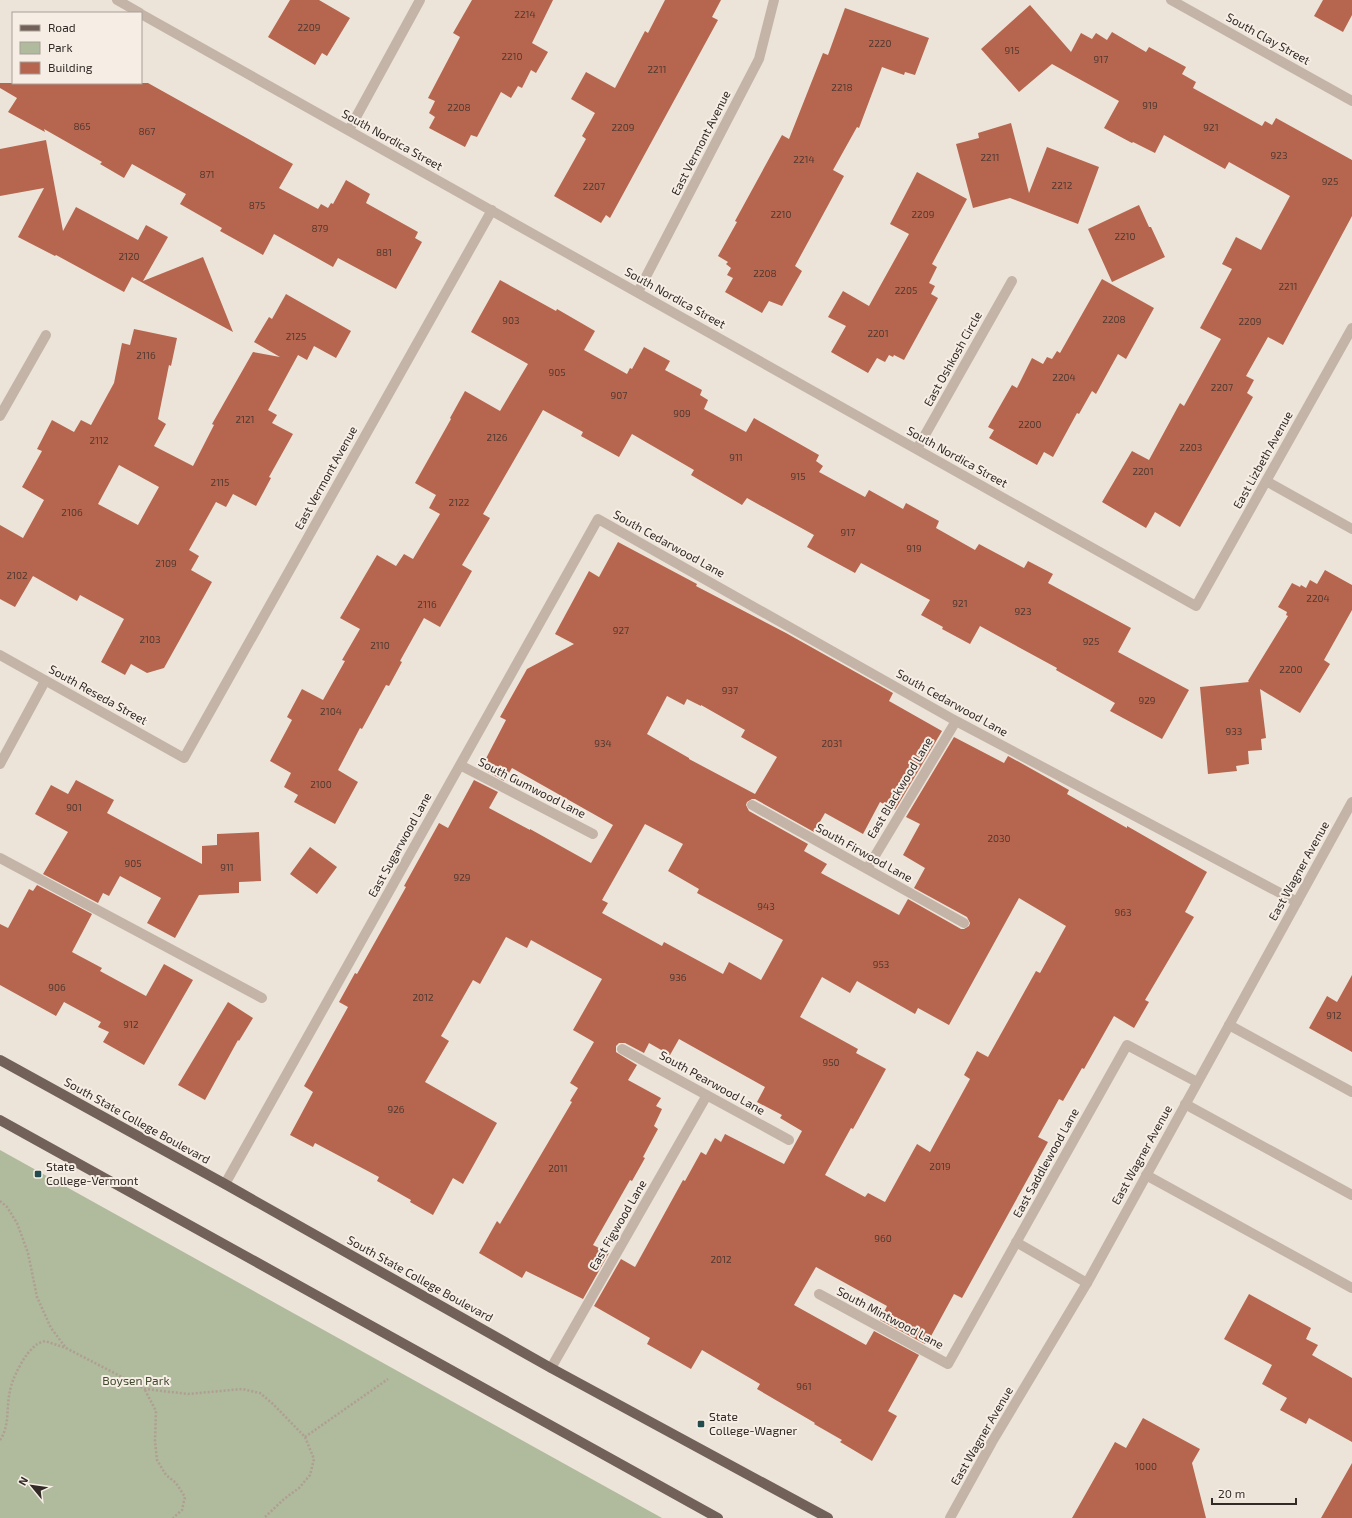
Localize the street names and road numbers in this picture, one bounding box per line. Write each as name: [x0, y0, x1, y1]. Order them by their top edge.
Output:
street label: South Clay Street: [1224, 9, 1313, 67]
street label: East Vermont Avenue: [668, 88, 733, 197]
street label: South Nordica Street: [340, 106, 446, 173]
street label: South Nordica Street: [623, 264, 729, 331]
street label: East Oshkosh Circle: [920, 309, 984, 409]
street label: East Lizbeth Avenue: [1229, 408, 1295, 511]
street label: East Vermont Avenue: [291, 423, 359, 532]
street label: South Nordica Street: [905, 423, 1011, 490]
street label: South Cedarwood Lane: [611, 507, 728, 580]
street label: South Reseda Street: [47, 661, 151, 727]
street label: South Cedarwood Lane: [894, 666, 1011, 739]
street label: East Blackwood Lane: [863, 734, 935, 841]
street label: South Gumwood Lane: [476, 754, 589, 820]
street label: East Sugarwood Lane: [365, 790, 434, 899]
street label: East Wagner Avenue: [1265, 818, 1331, 923]
street label: South Firwood Lane: [814, 820, 915, 884]
street label: South Pearwood Lane: [657, 1047, 768, 1117]
street label: South State College Boulevard: [62, 1074, 213, 1166]
street label: East Wagner Avenue: [1108, 1102, 1174, 1207]
street label: East Saddlewood Lane: [1009, 1105, 1081, 1220]
street label: East Figwood Lane: [586, 1177, 649, 1272]
street label: South State College Boulevard: [345, 1232, 496, 1324]
street label: South Mintwood Lane: [835, 1283, 946, 1351]
street label: East Wagner Avenue: [947, 1384, 1015, 1487]

